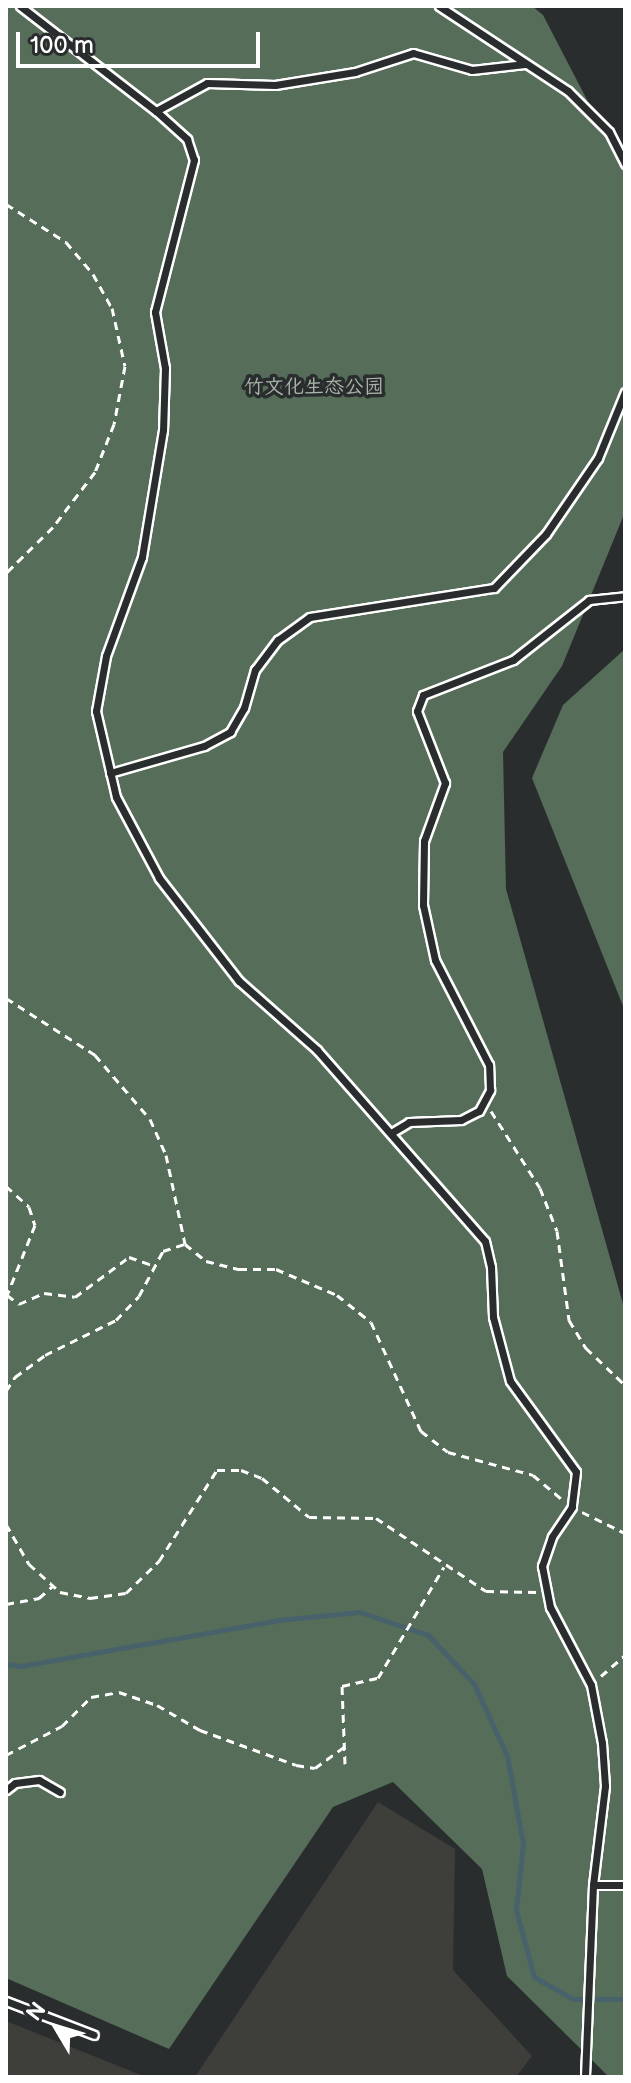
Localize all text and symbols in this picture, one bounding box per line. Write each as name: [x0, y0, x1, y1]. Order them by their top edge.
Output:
scale bar: [20, 16, 264, 66]
text: 100 m: [30, 31, 94, 60]
park label: 竹文化生态公园: [244, 375, 384, 399]
north arrow: [16, 1987, 96, 2067]
text: N: [21, 1997, 52, 2027]

